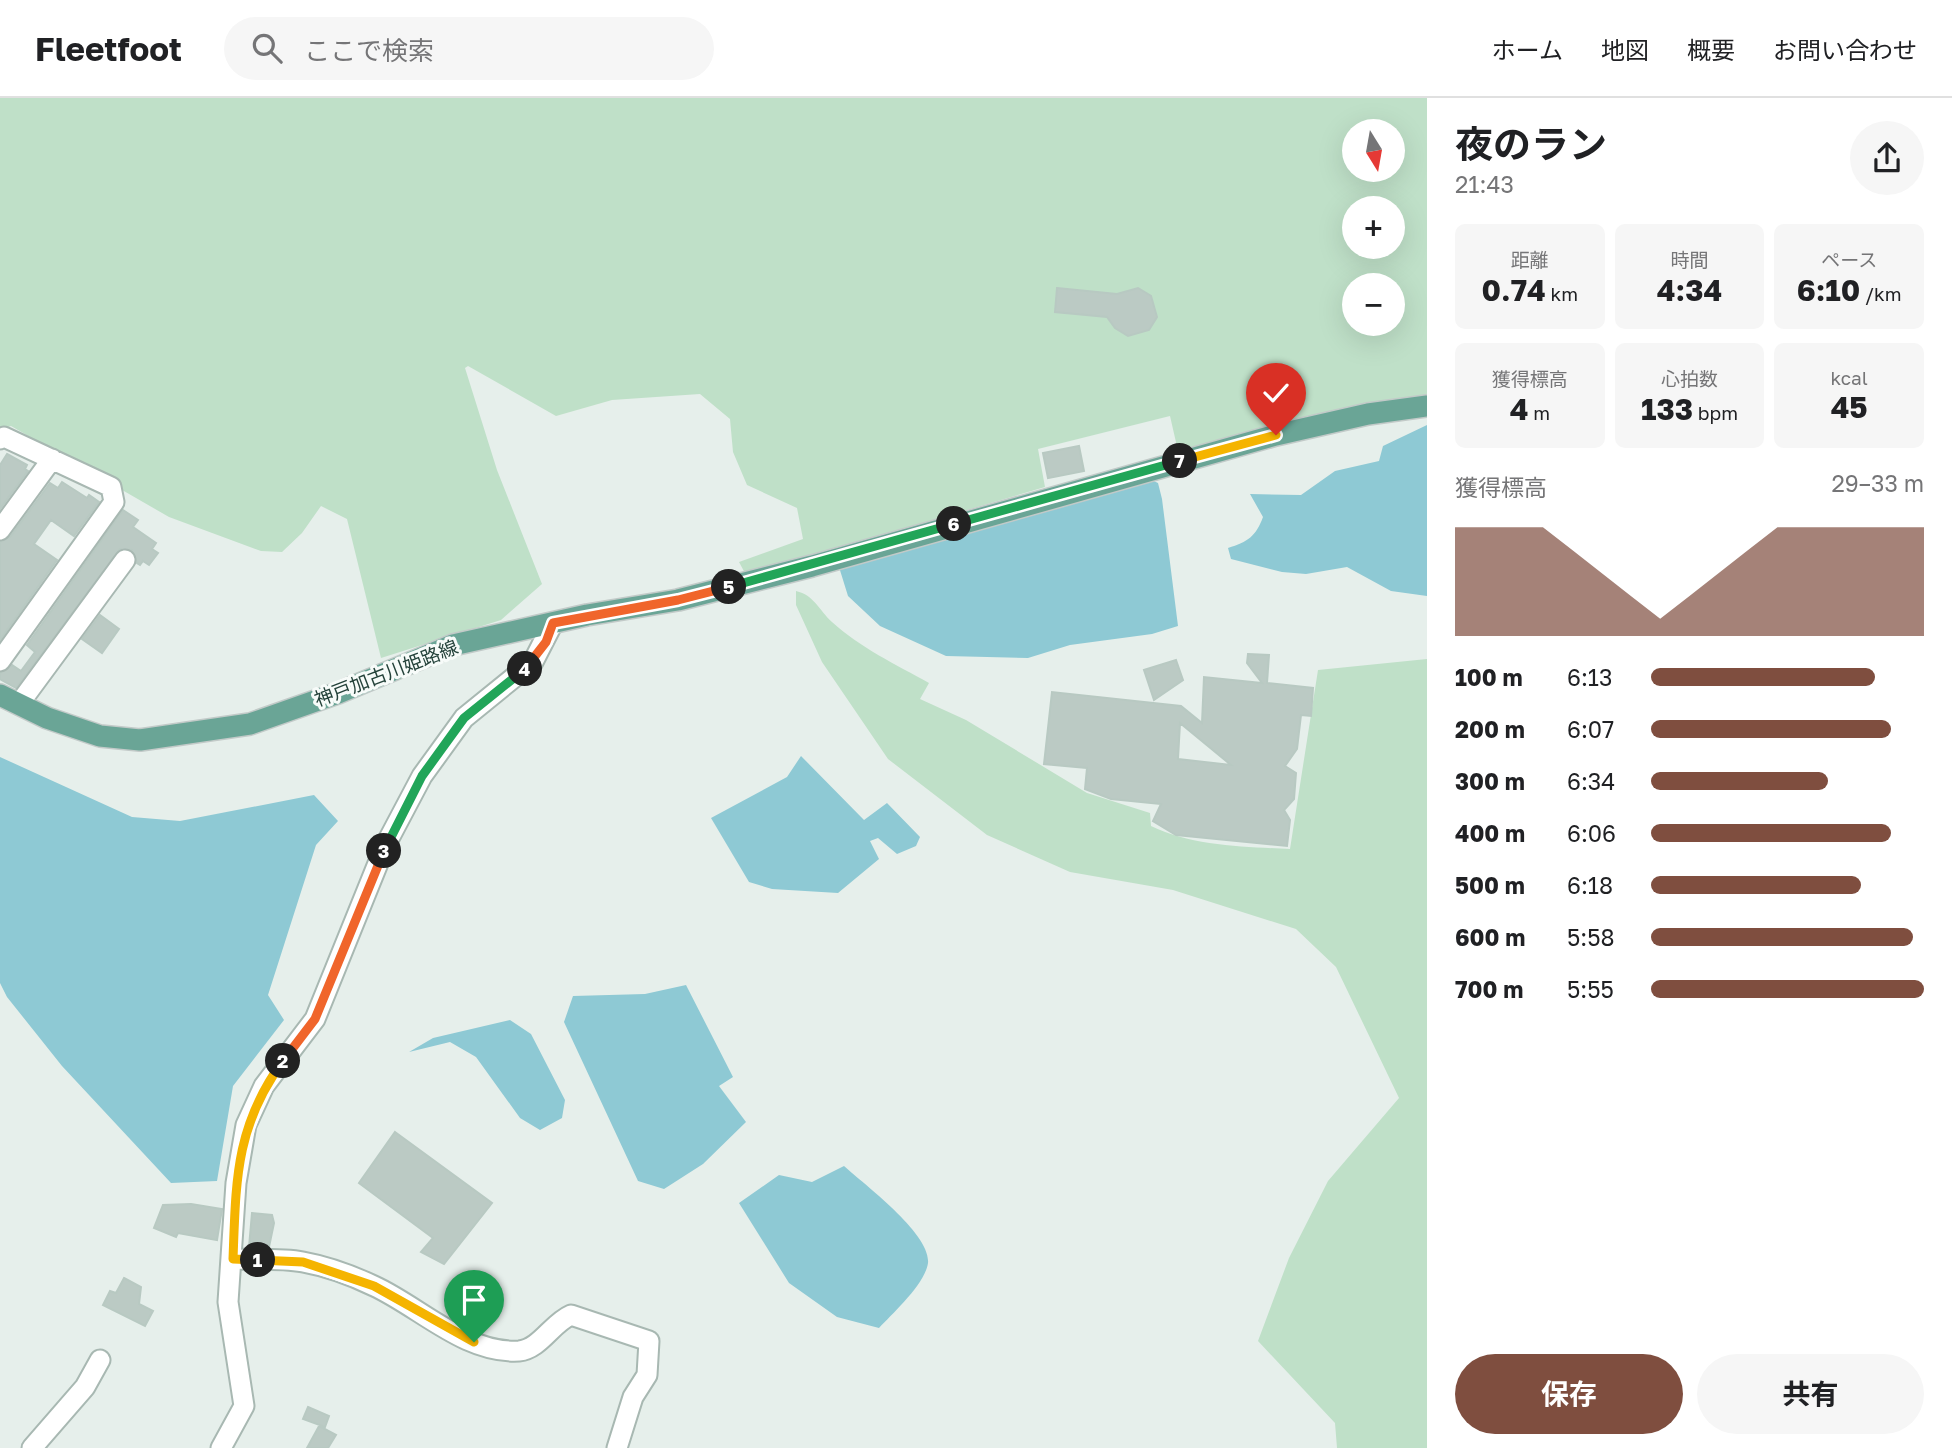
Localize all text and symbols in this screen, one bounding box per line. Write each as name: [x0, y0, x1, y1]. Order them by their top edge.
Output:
search box: [224, 17, 714, 80]
text: Fleetfoot: [35, 29, 182, 68]
icon: search: [248, 29, 286, 67]
text: ここで検索: [304, 35, 434, 66]
text: ホーム: [1492, 35, 1563, 64]
text: 地図: [1601, 35, 1649, 64]
text: 概要: [1687, 35, 1735, 64]
text: お問い合わせ: [1773, 35, 1917, 64]
north arrow: [1342, 119, 1405, 182]
map controls: [1342, 119, 1405, 336]
text: 夜のラン: [1455, 121, 1607, 166]
button: share: [1850, 121, 1924, 195]
text: 21:43: [1455, 170, 1514, 198]
button: +: [1342, 196, 1405, 259]
text: 距離: [1511, 248, 1549, 271]
text: 時間: [1670, 248, 1709, 271]
text: ペース: [1821, 248, 1877, 271]
text: 0.74: [1482, 272, 1546, 308]
text: 4:34: [1657, 272, 1722, 308]
text: 6:10: [1797, 272, 1860, 308]
button: −: [1342, 273, 1405, 336]
text: km: [1546, 282, 1578, 305]
text: /km: [1860, 282, 1902, 305]
pin: [1246, 363, 1306, 435]
text: kcal: [1830, 366, 1868, 389]
text: 獲得標高: [1492, 367, 1568, 390]
text: 心拍数: [1661, 367, 1718, 390]
icon: check: [1257, 374, 1295, 412]
text: 45: [1831, 389, 1868, 425]
text: 4: [1510, 391, 1528, 427]
text: 133: [1641, 391, 1693, 427]
text: m: [1528, 401, 1550, 424]
text: bpm: [1693, 401, 1738, 424]
pin: 7: [1162, 444, 1198, 478]
text: 7: [1174, 449, 1185, 472]
text: 29–33 m: [1832, 469, 1924, 497]
text: 獲得標高: [1455, 473, 1547, 501]
pin: 6: [936, 506, 972, 542]
text: 6: [947, 512, 960, 535]
pin: 5: [712, 570, 746, 604]
text: 5: [723, 575, 734, 598]
street label: 神戸加古川姫路線: [311, 635, 461, 711]
pin: 4: [508, 652, 542, 686]
text: 4: [519, 657, 530, 680]
text: 100 m: [1455, 663, 1523, 691]
text: 6:13: [1567, 663, 1612, 691]
text: 200 m: [1455, 715, 1525, 743]
text: 6:07: [1567, 715, 1614, 743]
text: 300 m: [1455, 767, 1525, 795]
text: 6:34: [1567, 767, 1615, 795]
text: 400 m: [1455, 819, 1525, 847]
text: 6:06: [1567, 819, 1616, 847]
pin: 3: [366, 834, 402, 868]
text: 3: [378, 839, 389, 862]
text: 500 m: [1455, 871, 1525, 899]
text: 6:18: [1567, 871, 1613, 899]
text: 600 m: [1455, 923, 1525, 951]
text: 5:58: [1567, 923, 1615, 951]
text: 700 m: [1455, 975, 1523, 1003]
text: 5:55: [1567, 975, 1614, 1003]
pin: 2: [266, 1044, 300, 1079]
text: 2: [277, 1049, 288, 1072]
pin: 1: [240, 1242, 276, 1278]
text: 1: [253, 1248, 262, 1271]
pin: [444, 1270, 504, 1342]
icon: arrive: [455, 1281, 493, 1319]
button: 保存: [1455, 1354, 1683, 1434]
button: 共有: [1697, 1354, 1924, 1434]

